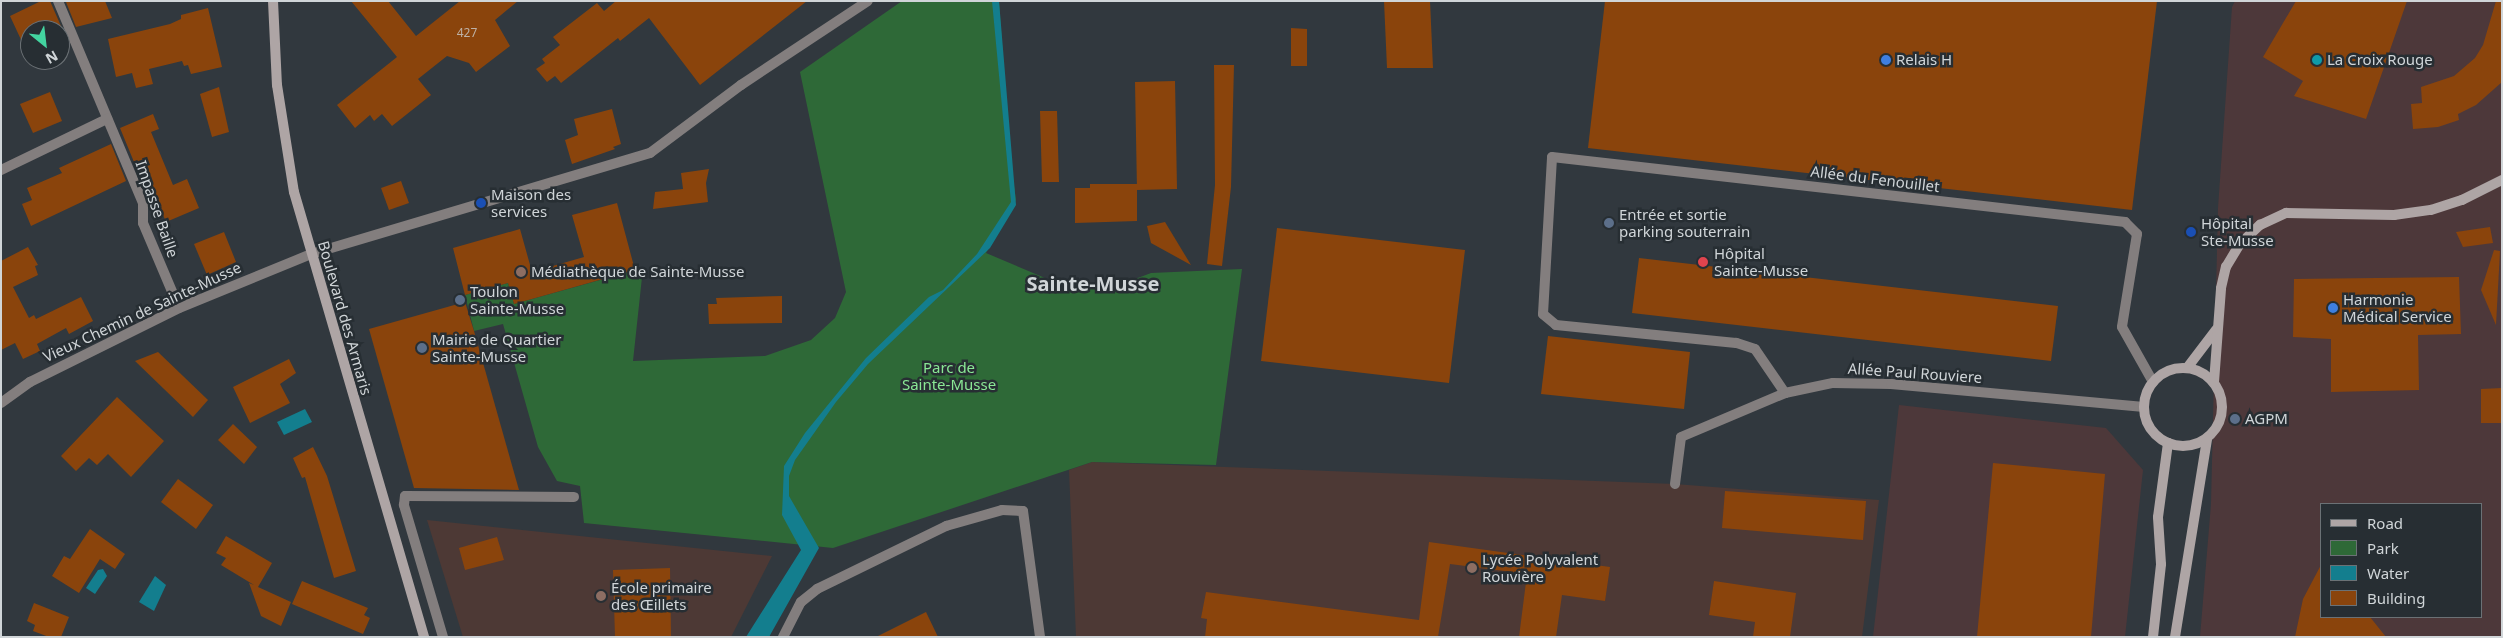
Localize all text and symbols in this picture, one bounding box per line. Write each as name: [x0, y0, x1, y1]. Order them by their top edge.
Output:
north arrow: [20, 20, 70, 70]
house number: 427: [457, 26, 477, 40]
text: N: [42, 47, 62, 69]
place label: Relais H: [1896, 51, 1952, 69]
place label: La Croix Rouge: [2327, 51, 2433, 69]
marker: Relais H: [1880, 54, 1892, 66]
marker: La Croix Rouge: [2311, 54, 2323, 66]
street label: Impasse Baille: [132, 158, 182, 260]
street label: Allée du Fenouillet: [1809, 162, 1941, 196]
place label: Maison des services: [491, 185, 571, 220]
marker: Maison des services: [475, 197, 487, 209]
place label: Entrée et sortie parking souterrain: [1619, 205, 1750, 240]
place label: Hôpital Ste-Musse: [2201, 214, 2274, 249]
marker: Entrée et sortie parking souterrain: [1603, 217, 1615, 229]
marker: Hôpital Ste-Musse: [2185, 226, 2197, 238]
street label: Boulevard des Armaris: [314, 239, 376, 397]
place label: Hôpital Sainte-Musse: [1714, 244, 1808, 279]
marker: Hôpital Sainte-Musse: [1696, 255, 1710, 269]
street label: Vieux Chemin de Sainte-Musse: [40, 258, 244, 366]
place label: Médiathèque de Sainte-Musse: [531, 263, 744, 281]
marker: Médiathèque de Sainte-Musse: [515, 266, 527, 278]
district label: Sainte-Musse: [1027, 271, 1159, 295]
place label: Toulon Sainte-Musse: [470, 282, 564, 317]
place label: Harmonie Médical Service: [2343, 290, 2452, 325]
marker: Toulon Sainte-Musse: [454, 294, 466, 306]
marker: Harmonie Médical Service: [2327, 302, 2339, 314]
place label: Mairie de Quartier Sainte-Musse: [432, 330, 561, 365]
marker: Mairie de Quartier Sainte-Musse: [416, 342, 428, 354]
park label: Parc de Sainte-Musse: [902, 358, 996, 393]
street label: Allée Paul Rouviere: [1847, 359, 1983, 387]
place label: AGPM: [2245, 410, 2288, 428]
marker: AGPM: [2229, 413, 2241, 425]
legend: [2320, 503, 2483, 618]
text: Road: [2367, 513, 2403, 533]
text: Park: [2367, 538, 2399, 558]
place label: Lycée Polyvalent Rouvière: [1482, 550, 1598, 585]
marker: Lycée Polyvalent Rouvière: [1466, 562, 1478, 574]
text: Water: [2367, 563, 2409, 583]
place label: École primaire des Œillets: [611, 578, 712, 613]
text: Building: [2367, 588, 2425, 608]
marker: École primaire des Œillets: [595, 590, 607, 602]

